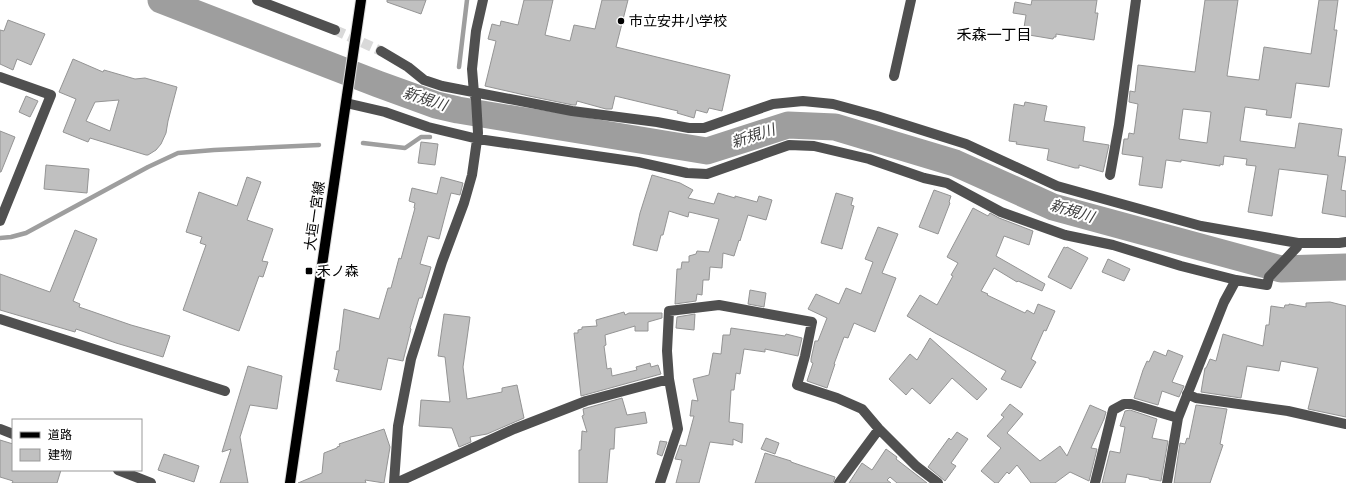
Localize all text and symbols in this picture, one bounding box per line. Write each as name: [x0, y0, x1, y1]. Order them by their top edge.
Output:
place label: 市立安井小学校: [629, 13, 727, 30]
marker: 市立安井小学校: [616, 16, 626, 26]
district label: 禾森一丁目: [956, 26, 1032, 44]
water label: 新規川: [401, 83, 451, 115]
water label: 新規川: [729, 120, 779, 152]
street label: 大垣一宮線: [302, 180, 328, 252]
water label: 新規川: [1048, 196, 1098, 227]
place label: 禾ノ森: [317, 263, 359, 280]
marker: 禾ノ森: [304, 266, 314, 276]
legend: [12, 419, 142, 471]
text: 道路: [48, 428, 72, 442]
text: 建物: [48, 448, 72, 462]

